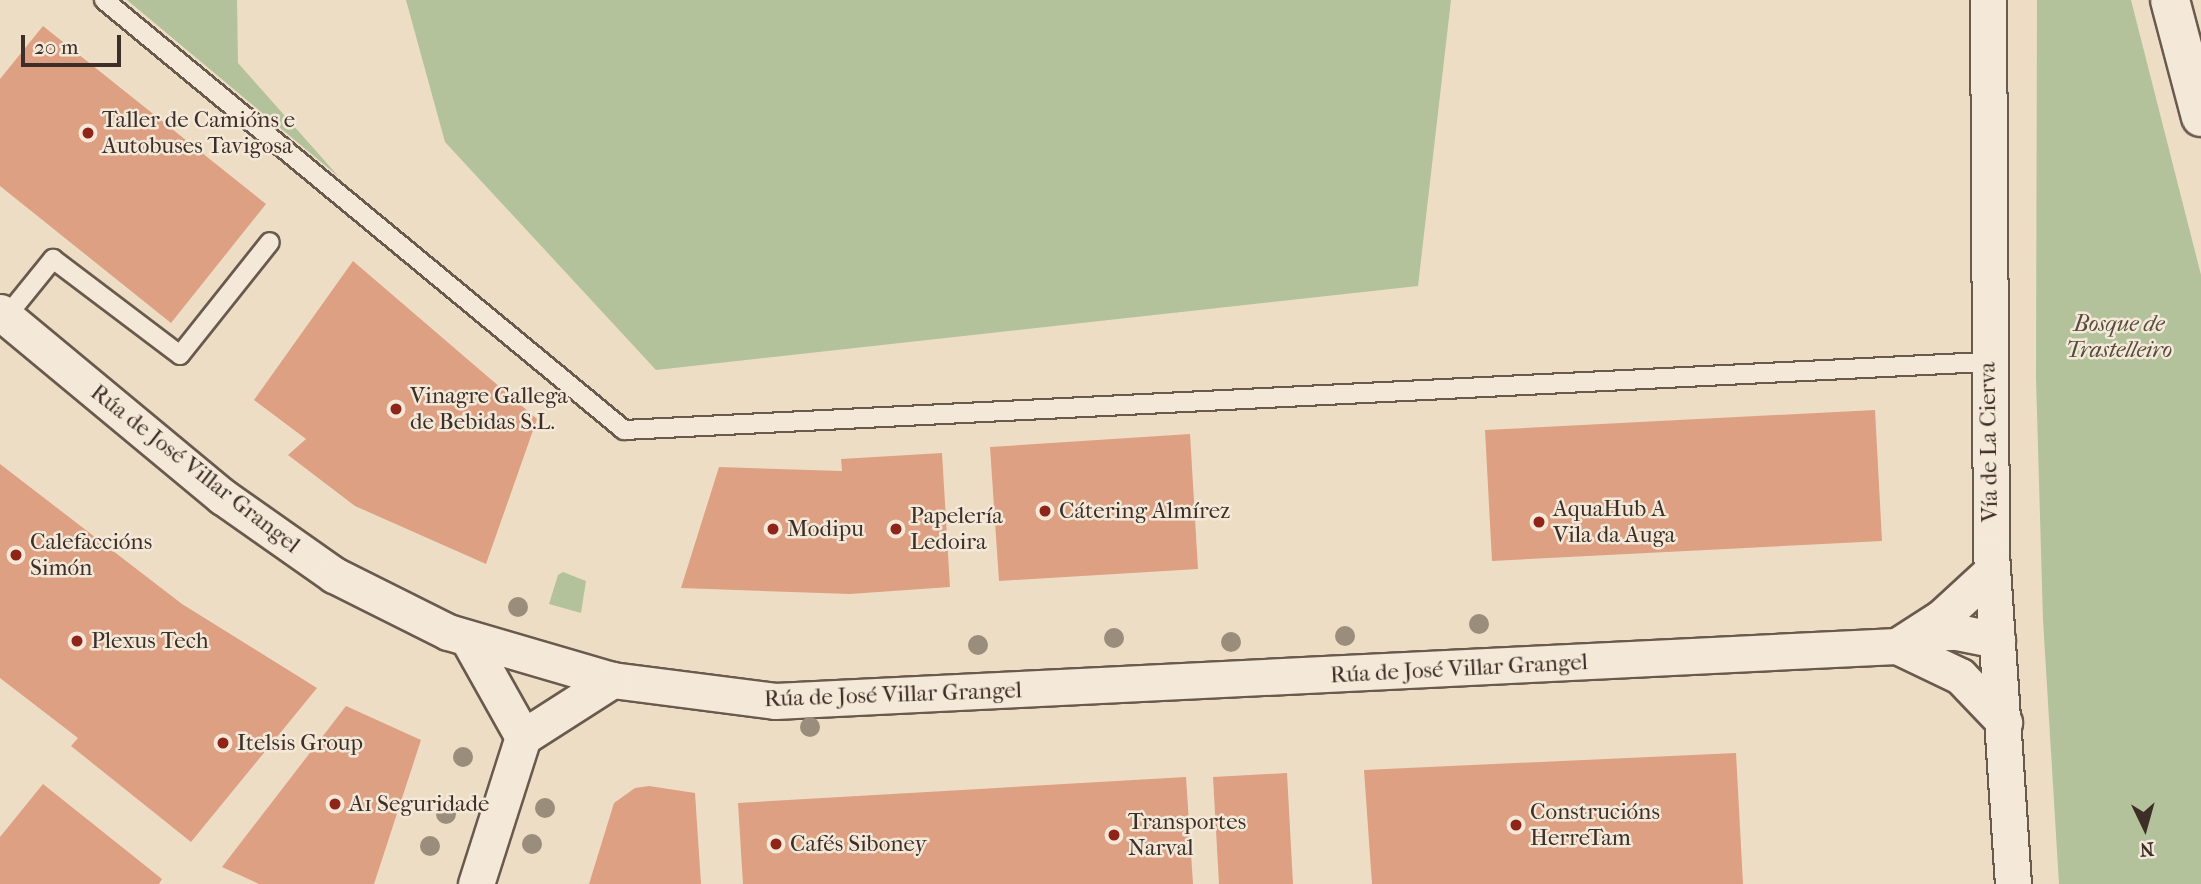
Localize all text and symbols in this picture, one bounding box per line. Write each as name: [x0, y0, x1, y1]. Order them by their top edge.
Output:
scale bar: [24, 21, 124, 65]
text: 20 m: [34, 35, 78, 59]
place label: Taller de Camións e Autobuses Tavigosa: [102, 106, 295, 160]
marker: Taller de Camións e Autobuses Tavigosa: [80, 125, 96, 141]
park label: Bosque de Trastelleiro: [2066, 310, 2172, 364]
street label: Vía de La Cierva: [1974, 362, 2004, 522]
street label: Rúa de José Villar Grangel: [85, 379, 305, 559]
place label: Vinagre Gallega de Bebidas S.L.: [410, 382, 568, 436]
marker: Vinagre Gallega de Bebidas S.L.: [388, 401, 404, 417]
place label: AquaHub A Vila da Auga: [1553, 495, 1675, 549]
place label: Cátering Almírez: [1059, 497, 1230, 525]
place label: Papelería Ledoira: [910, 502, 1003, 556]
marker: Cátering Almírez: [1037, 503, 1053, 519]
marker: AquaHub A Vila da Auga: [1531, 514, 1547, 530]
place label: Modipu: [787, 515, 864, 543]
marker: Modipu: [765, 521, 781, 537]
marker: Papelería Ledoira: [888, 521, 904, 537]
place label: Calefaccións Simón: [30, 528, 152, 582]
marker: Calefaccións Simón: [8, 547, 24, 563]
place label: Plexus Tech: [91, 627, 209, 655]
marker: Plexus Tech: [69, 633, 85, 649]
street label: Rúa de José Villar Grangel: [1329, 648, 1589, 690]
street label: Rúa de José Villar Grangel: [764, 677, 1022, 713]
place label: Itelsis Group: [237, 729, 363, 757]
marker: Itelsis Group: [215, 735, 231, 751]
place label: A1 Seguridade: [349, 790, 489, 818]
north arrow: [2110, 793, 2180, 863]
marker: A1 Seguridade: [327, 796, 343, 812]
place label: Construcións HerreTam: [1530, 798, 1660, 852]
place label: Transportes Narval: [1128, 808, 1246, 862]
marker: Construcións HerreTam: [1508, 817, 1524, 833]
marker: Transportes Narval: [1106, 827, 1122, 843]
place label: Cafés Siboney: [790, 830, 927, 858]
marker: Cafés Siboney: [768, 836, 784, 852]
text: N: [2139, 837, 2155, 861]

